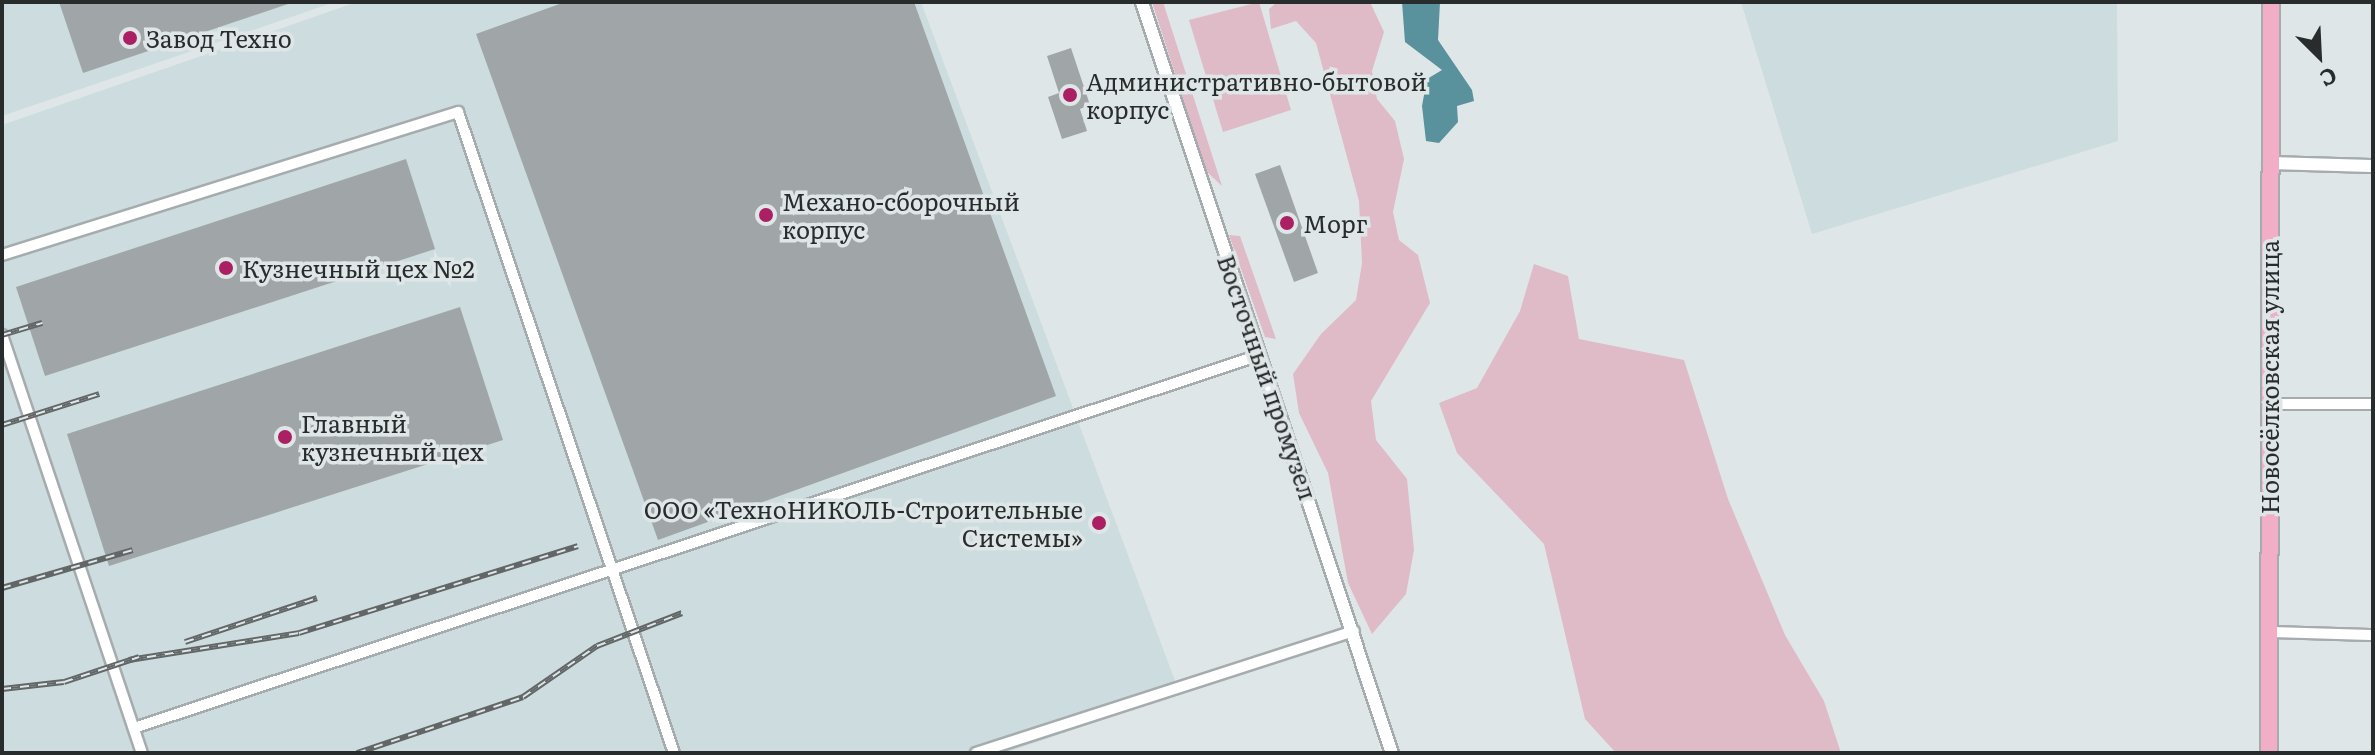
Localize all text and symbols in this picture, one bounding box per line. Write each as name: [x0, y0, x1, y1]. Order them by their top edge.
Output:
north arrow: [2279, 16, 2359, 96]
place label: Завод Техно: [146, 24, 292, 52]
marker: Завод Техно: [121, 29, 139, 47]
text: С: [2315, 60, 2343, 97]
place label: Административно-бытовой корпус: [1086, 67, 1427, 123]
marker: Административно-бытовой корпус: [1061, 86, 1079, 104]
place label: Механо-сборочный корпус: [782, 187, 1020, 243]
marker: Механо-сборочный корпус: [757, 206, 775, 224]
place label: Морг: [1303, 209, 1368, 237]
marker: Морг: [1278, 214, 1296, 232]
street label: Новосёлковская улица: [2255, 240, 2283, 514]
street label: Восточный промузел: [1213, 251, 1323, 503]
place label: Кузнечный цех №2: [242, 254, 475, 282]
marker: Кузнечный цех №2: [217, 259, 235, 277]
place label: Главный кузнечный цех: [301, 409, 484, 465]
marker: Главный кузнечный цех: [276, 428, 294, 446]
place label: ООО «ТехноНИКОЛЬ-Строительные Системы»: [644, 495, 1083, 551]
marker: ООО «ТехноНИКОЛЬ-Строительные Системы»: [1090, 514, 1108, 532]

